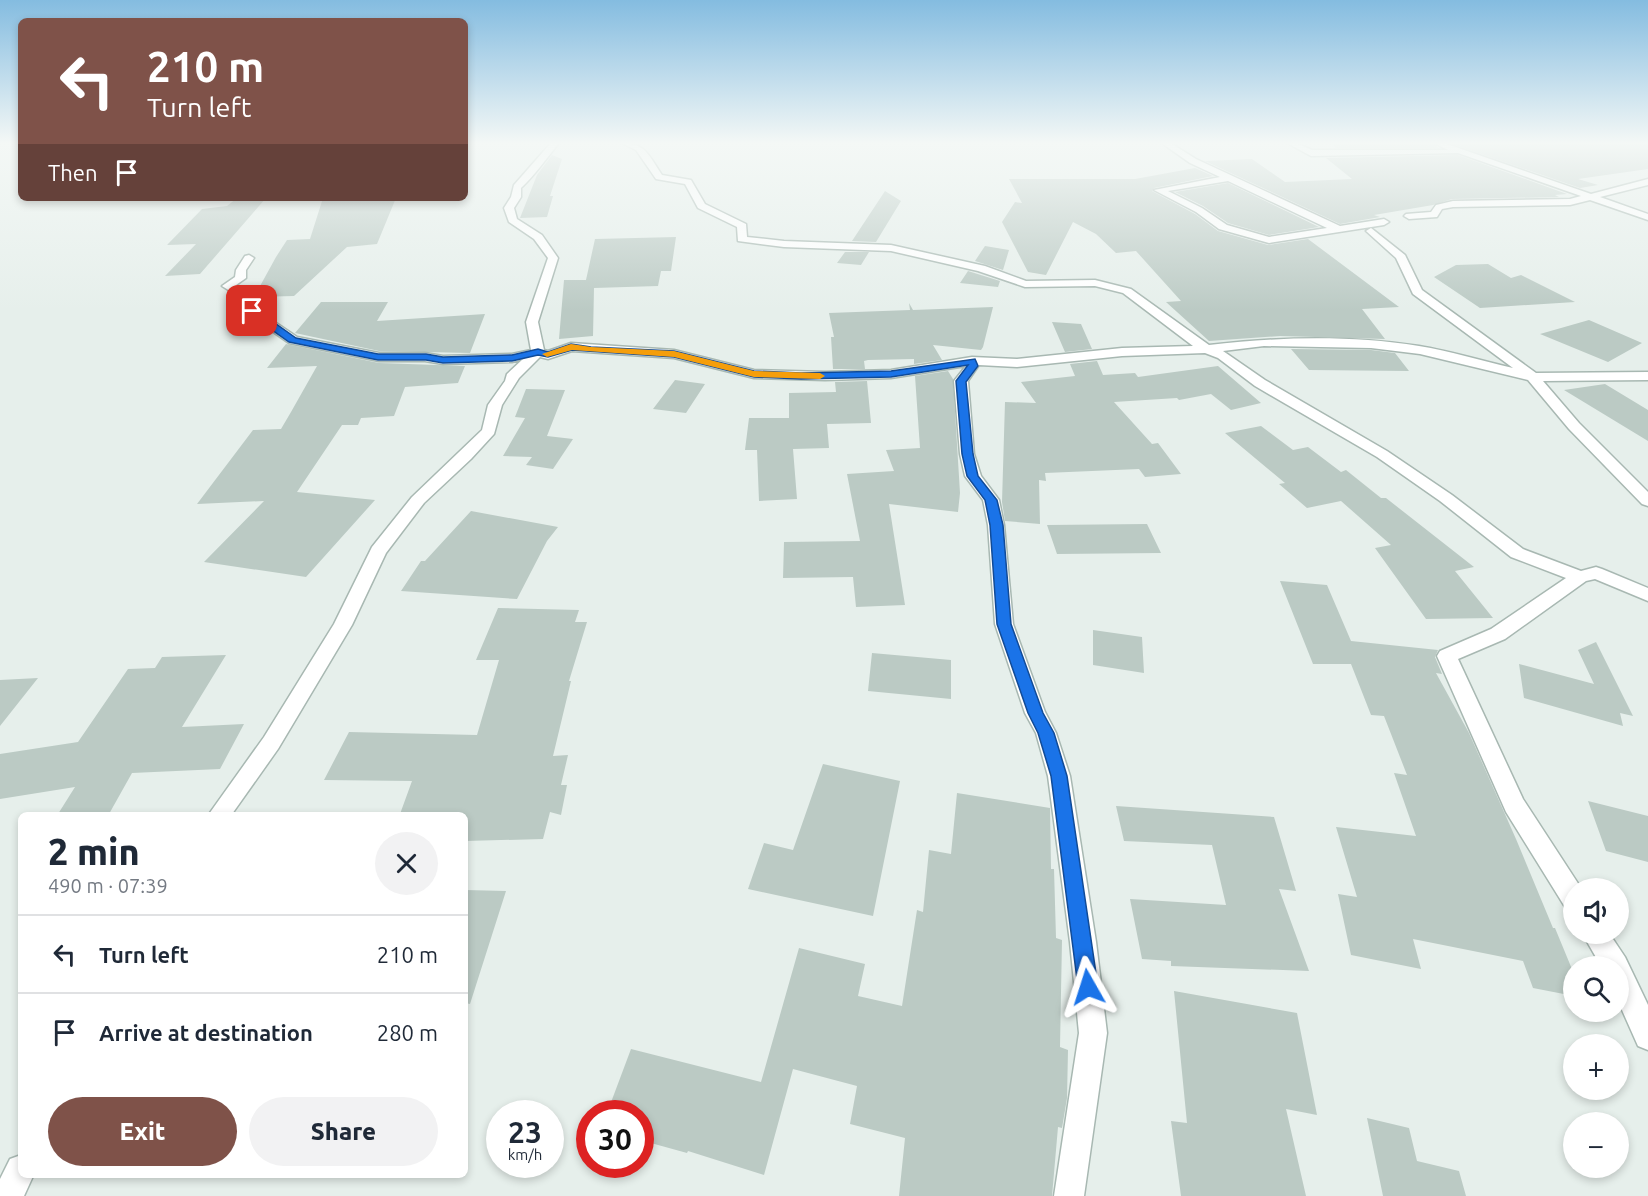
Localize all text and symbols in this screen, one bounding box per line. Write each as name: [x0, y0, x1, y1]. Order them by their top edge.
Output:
icon: left: [48, 42, 126, 120]
text: 210 m: [147, 43, 264, 90]
text: Turn left: [147, 92, 251, 122]
icon: arrive: [110, 156, 143, 189]
text: Then: [48, 160, 98, 185]
pin: [226, 285, 277, 336]
icon: arrive: [235, 294, 268, 327]
text: 2 min: [48, 831, 140, 872]
button: close: [375, 832, 438, 895]
text: 490 m · 07:39: [48, 874, 168, 897]
map controls: [1563, 878, 1629, 1178]
button: sound: [1563, 878, 1629, 944]
icon: left: [48, 938, 81, 971]
text: Turn left: [99, 942, 189, 967]
text: 210 m: [377, 942, 438, 967]
position arrow: [1056, 955, 1120, 1019]
button: search: [1563, 956, 1629, 1022]
icon: arrive: [48, 1016, 81, 1049]
text: Arrive at destination: [99, 1020, 313, 1045]
text: 280 m: [377, 1020, 438, 1045]
button: +: [1563, 1034, 1629, 1100]
button: Exit: [48, 1097, 237, 1166]
button: Share: [249, 1097, 438, 1166]
speed limit sign: 30: [576, 1100, 654, 1178]
button: −: [1563, 1112, 1629, 1178]
text: 23: [508, 1115, 542, 1149]
text: km/h: [508, 1146, 542, 1163]

